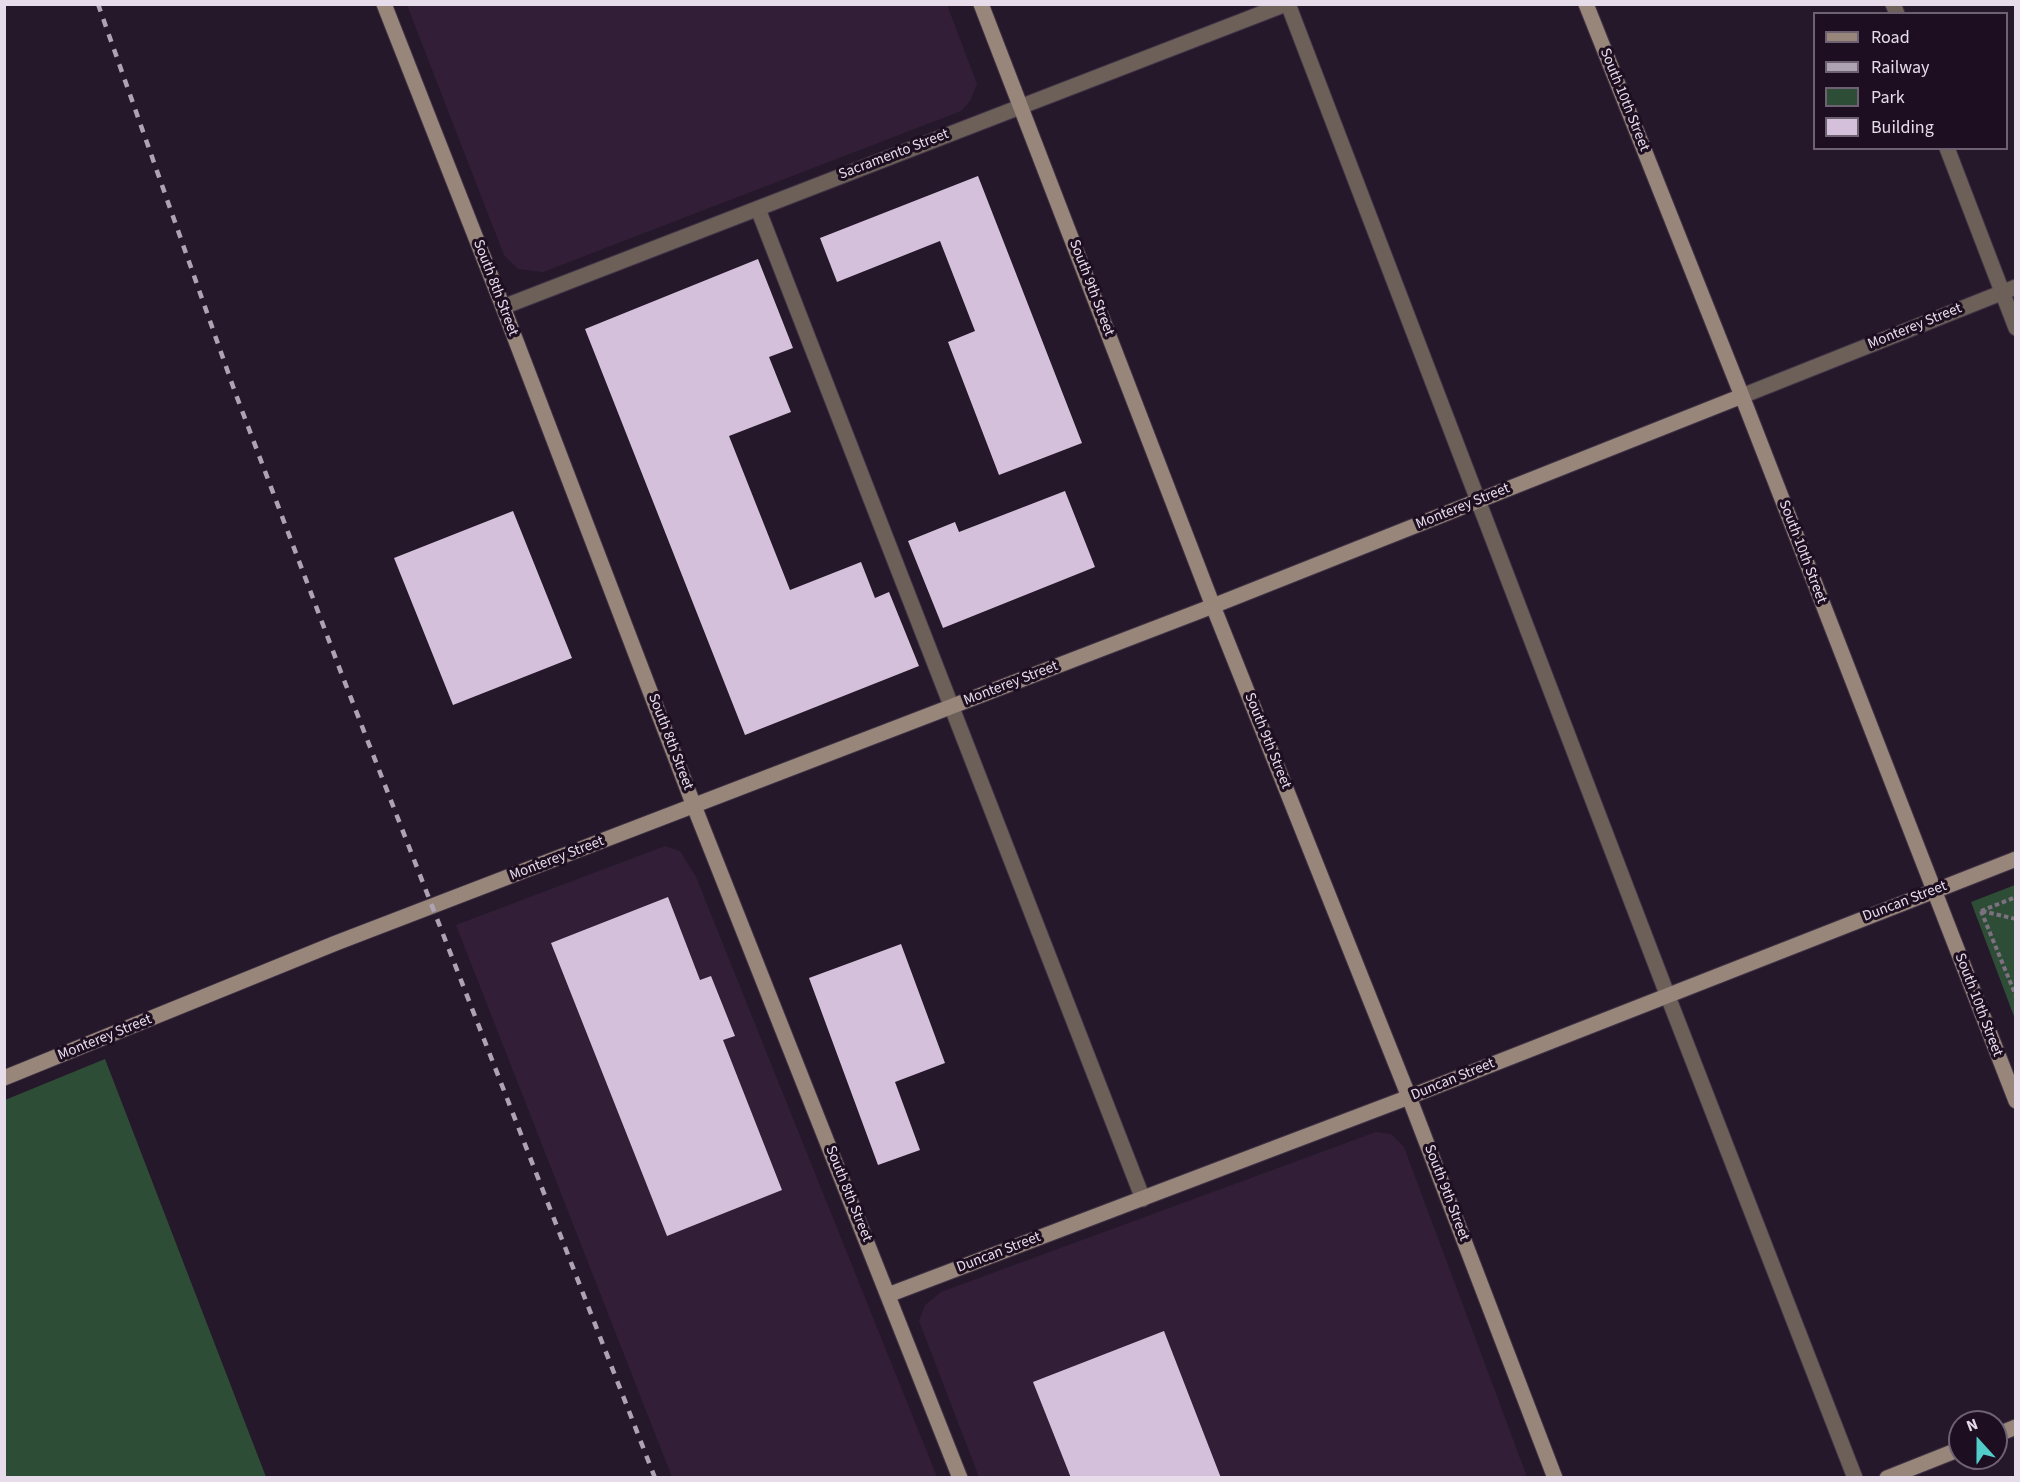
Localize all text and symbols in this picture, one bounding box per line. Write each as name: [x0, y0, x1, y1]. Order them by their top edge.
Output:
legend: [1813, 12, 2008, 150]
text: Road: [1871, 25, 1910, 50]
street label: South 10th Street: [1595, 46, 1653, 154]
text: Railway: [1871, 55, 1930, 80]
text: Park: [1871, 85, 1905, 110]
text: Building: [1871, 115, 1934, 140]
street label: Sacramento Street: [836, 126, 952, 184]
street label: South 8th Street: [468, 237, 522, 339]
street label: South 9th Street: [1064, 237, 1118, 339]
street label: Monterey Street: [1865, 300, 1965, 354]
street label: Monterey Street: [1413, 480, 1513, 534]
street label: South 10th Street: [1774, 498, 1830, 606]
street label: Monterey Street: [961, 658, 1061, 710]
street label: South 9th Street: [1240, 690, 1294, 792]
street label: South 8th Street: [643, 691, 697, 793]
street label: Monterey Street: [507, 833, 607, 885]
street label: Duncan Street: [1860, 878, 1950, 926]
street label: South 10th Street: [1950, 951, 2006, 1059]
street label: Monterey Street: [55, 1011, 155, 1065]
street label: Duncan Street: [1409, 1055, 1497, 1105]
street label: South 9th Street: [1419, 1142, 1473, 1244]
street label: South 8th Street: [821, 1143, 875, 1245]
street label: Duncan Street: [954, 1229, 1044, 1277]
north arrow: [1948, 1410, 2008, 1470]
text: N: [1963, 1413, 1981, 1437]

